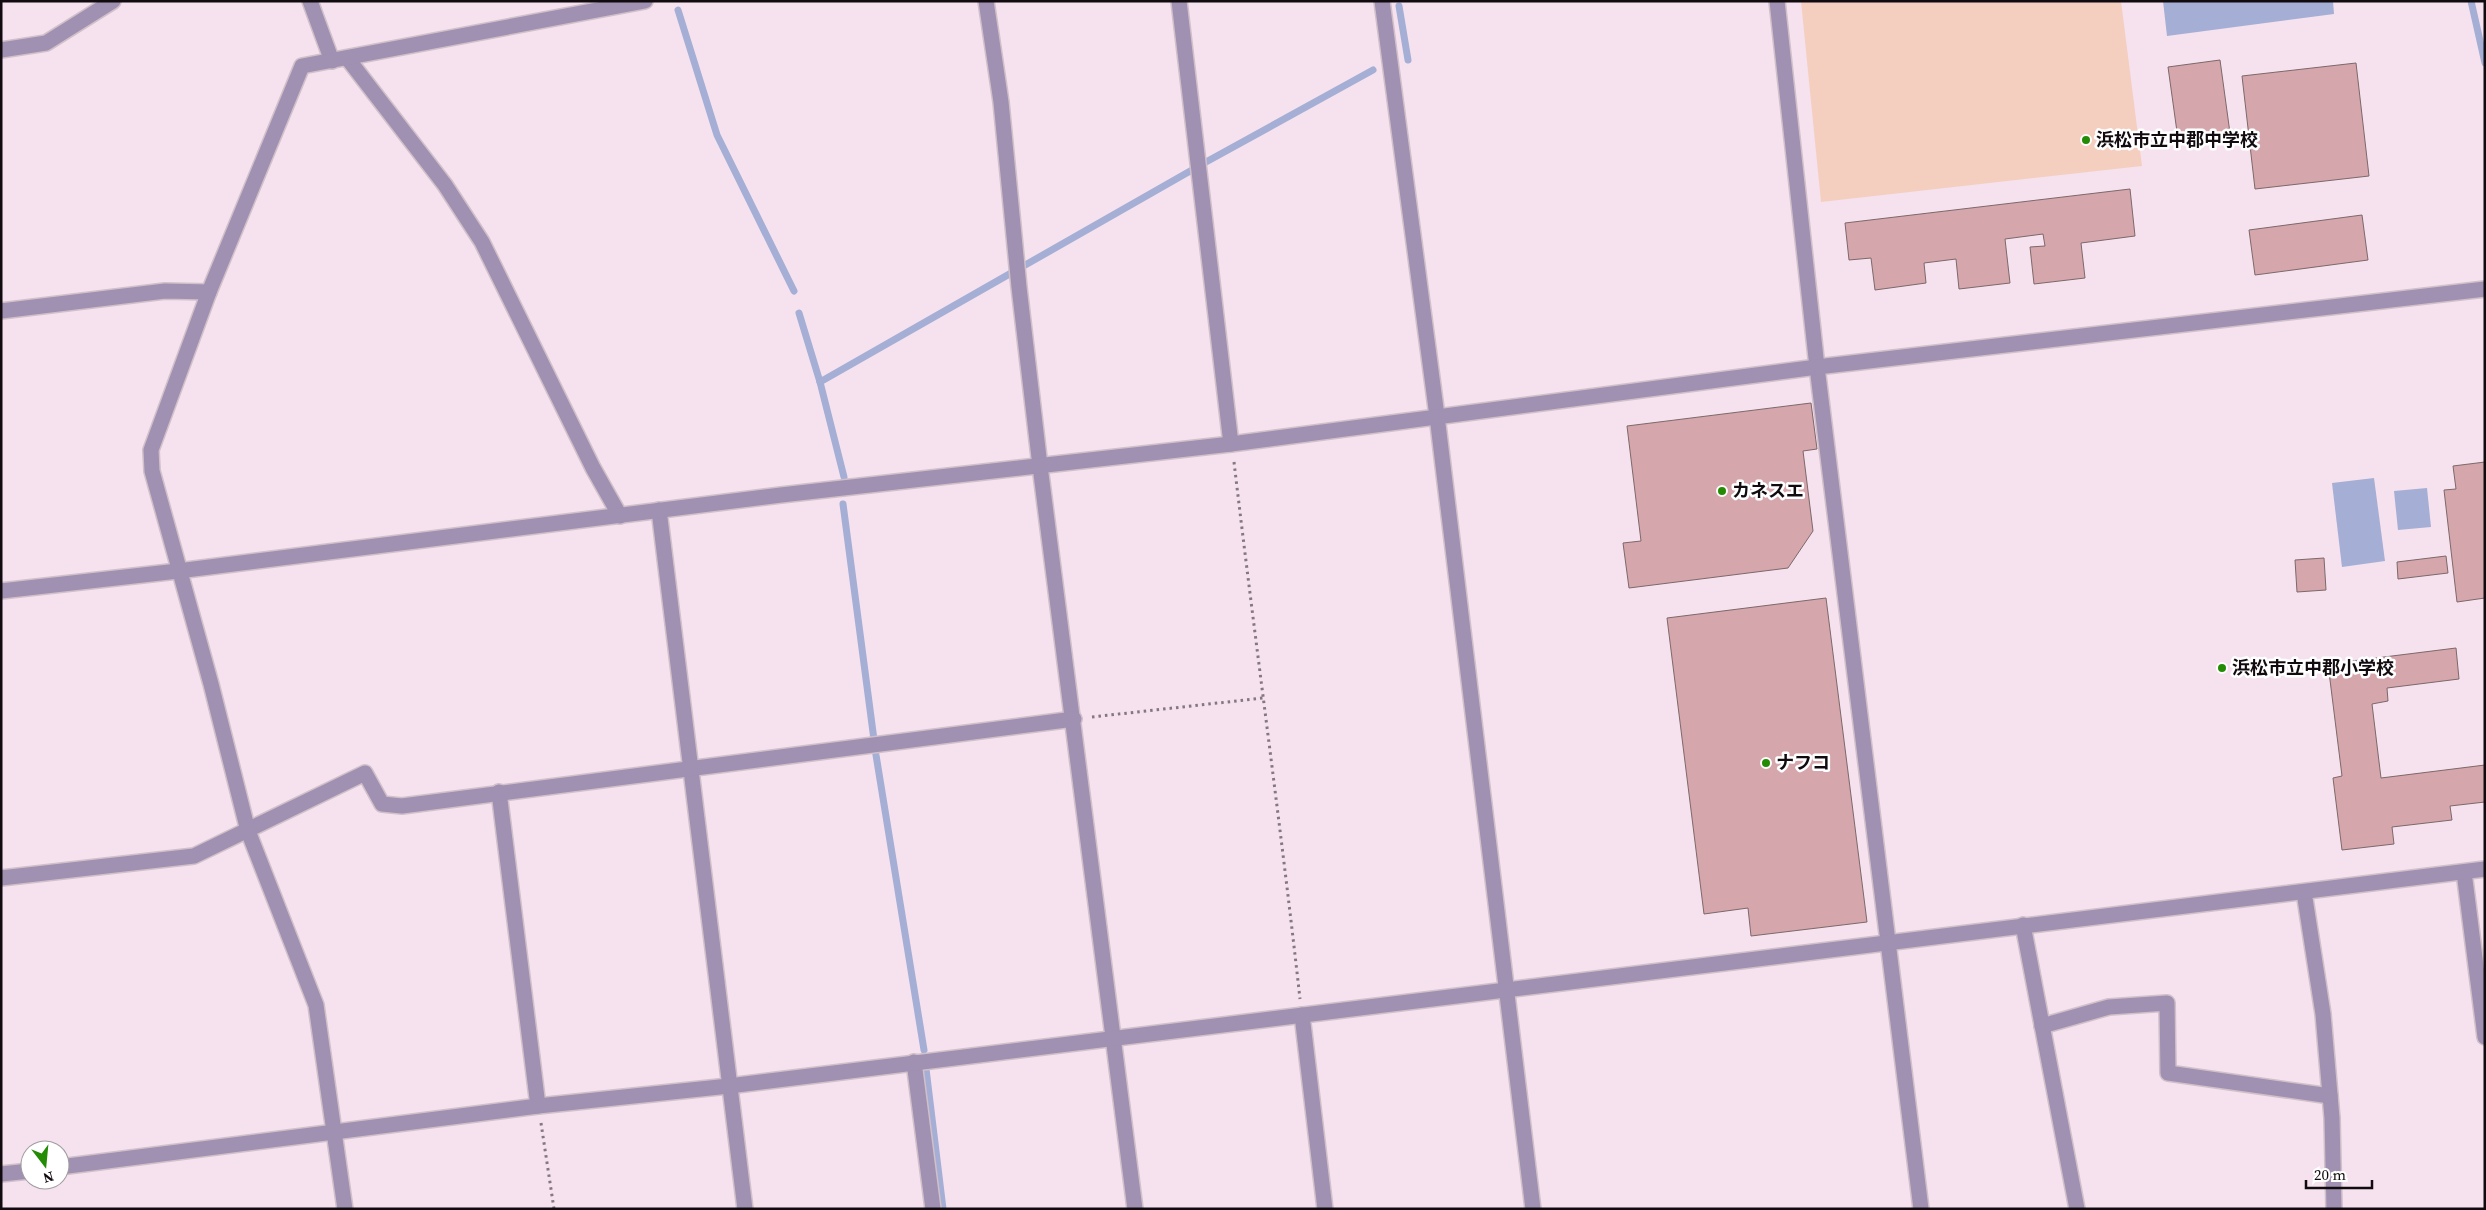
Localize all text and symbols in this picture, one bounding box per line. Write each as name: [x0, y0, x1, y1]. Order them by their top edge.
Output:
place label: 浜松市立中郡中学校: [2096, 127, 2258, 152]
marker: 浜松市立中郡中学校: [2080, 134, 2092, 146]
place label: カネスエ: [1732, 478, 1804, 503]
marker: カネスエ: [1716, 485, 1728, 497]
place label: 浜松市立中郡小学校: [2232, 655, 2394, 680]
marker: 浜松市立中郡小学校: [2216, 662, 2228, 674]
place label: ナフコ: [1776, 750, 1830, 775]
marker: ナフコ: [1760, 757, 1772, 769]
north arrow: [20, 1140, 70, 1190]
scale bar: [2306, 1158, 2372, 1190]
text: 20 m: [2314, 1164, 2346, 1185]
text: N: [41, 1166, 56, 1189]

